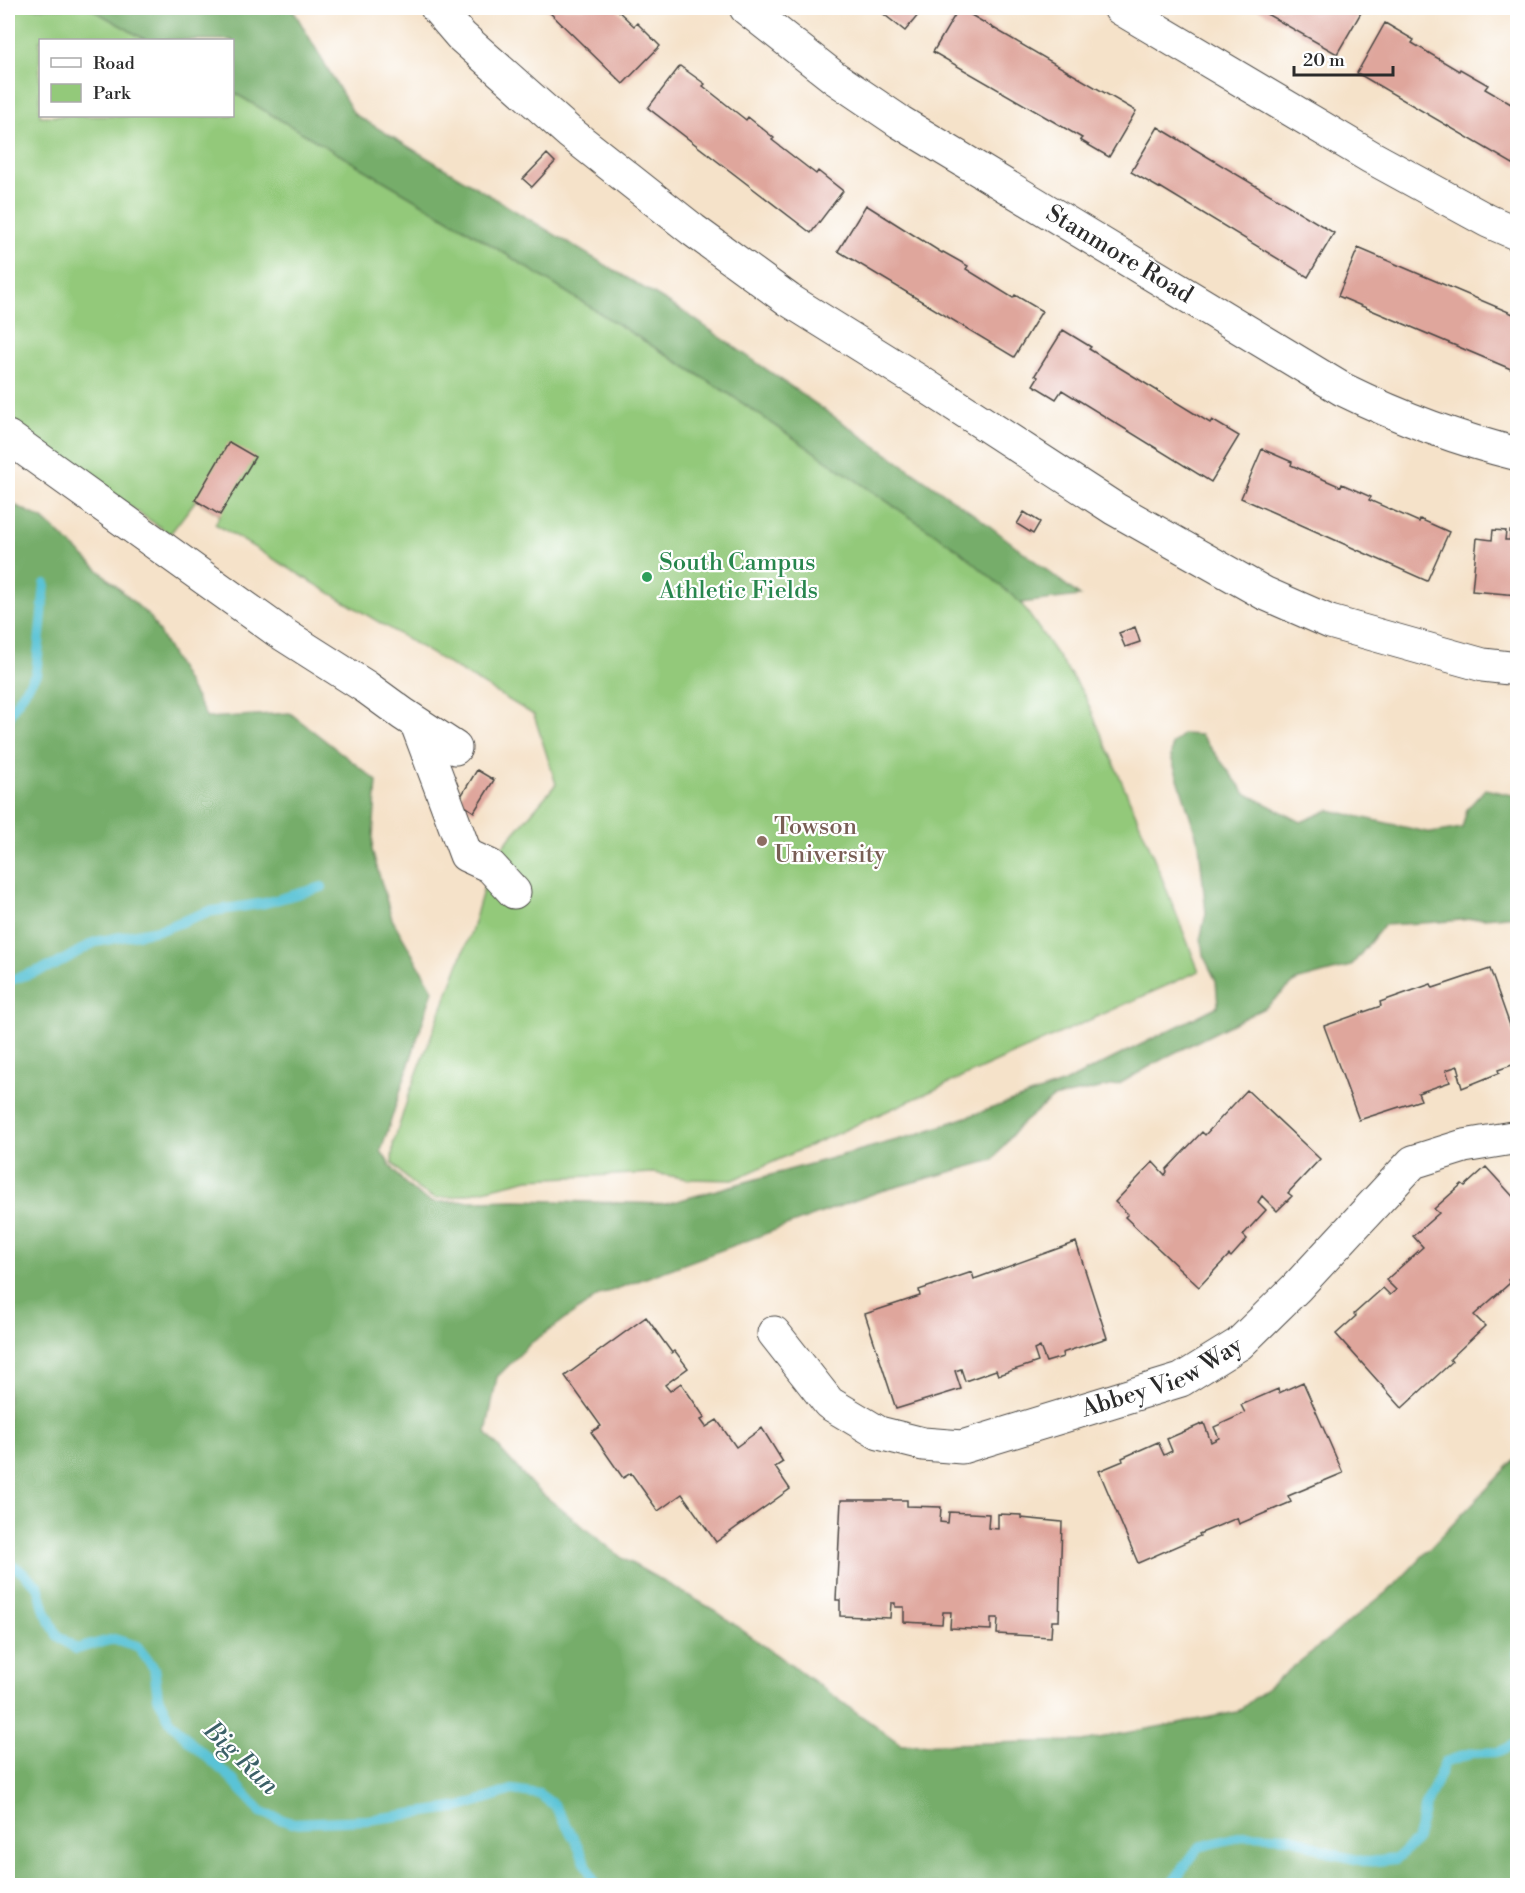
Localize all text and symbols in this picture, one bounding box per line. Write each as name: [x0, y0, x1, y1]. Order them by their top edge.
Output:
legend: [39, 39, 234, 117]
scale bar: [1294, 39, 1393, 77]
text: 20 m: [1303, 49, 1345, 72]
text: Road: [93, 52, 136, 75]
text: Park: [93, 82, 132, 105]
street label: Stanmore Road: [1040, 199, 1199, 311]
place label: South Campus Athletic Fields: [658, 548, 818, 606]
marker: South Campus Athletic Fields: [640, 570, 654, 584]
place label: Towson University: [774, 812, 886, 870]
marker: Towson University: [755, 834, 769, 848]
street label: Abbey View Way: [1077, 1330, 1248, 1425]
water label: Big Run: [196, 1714, 286, 1802]

